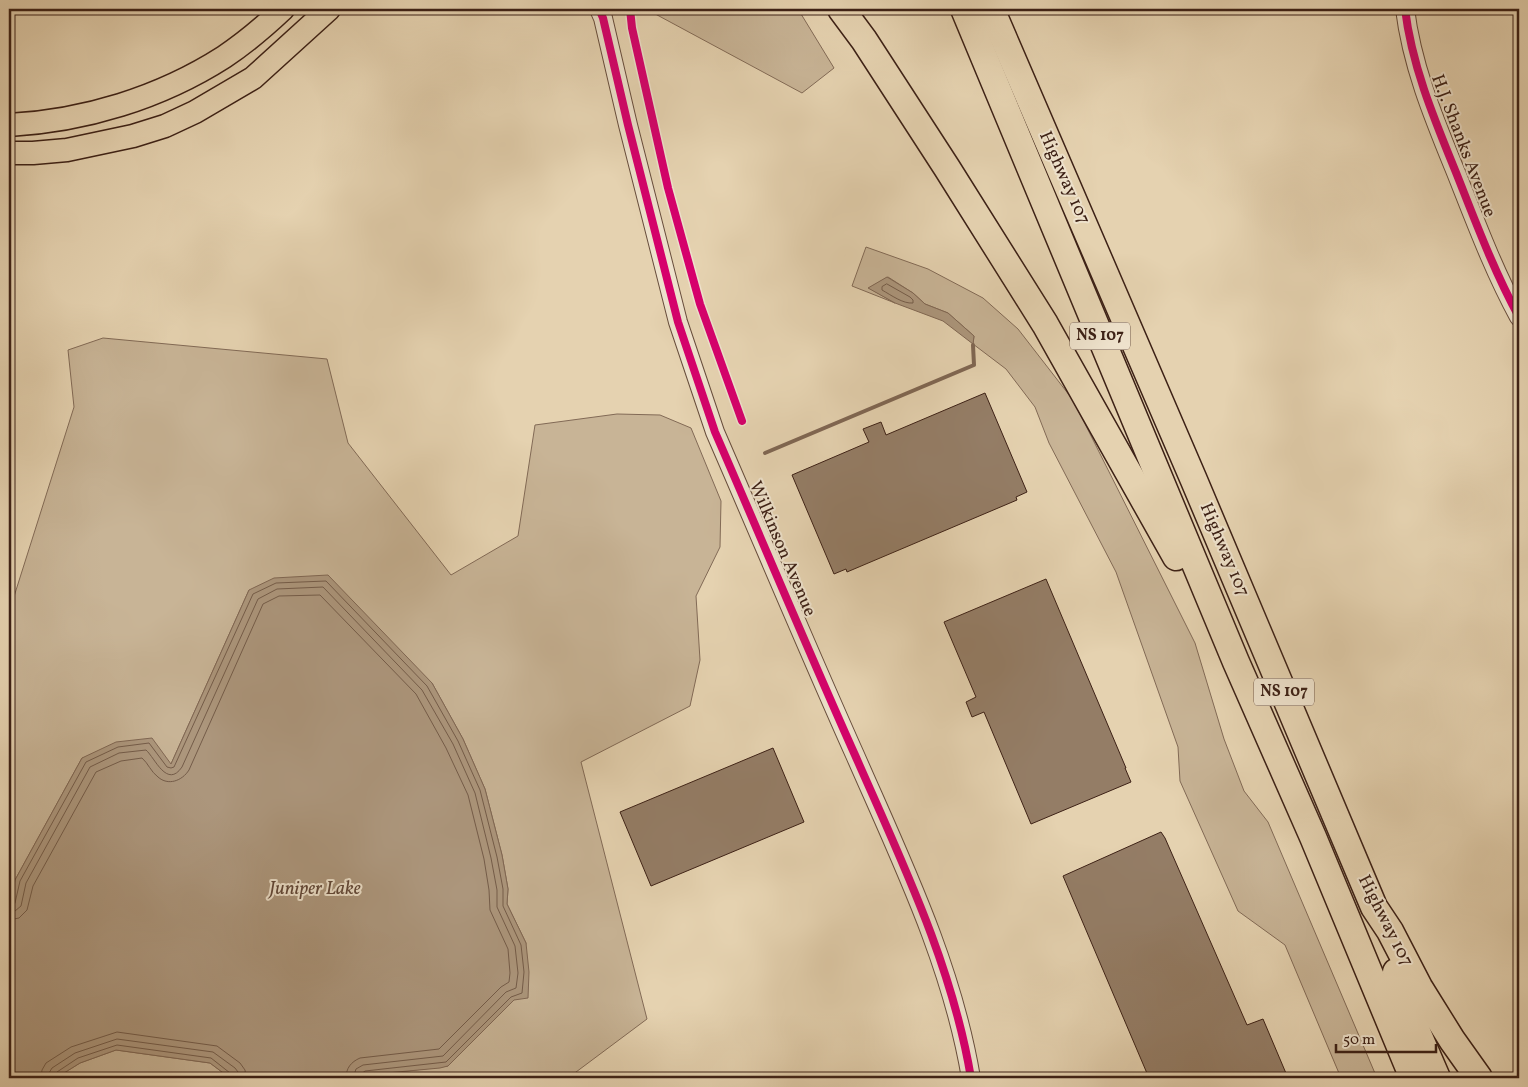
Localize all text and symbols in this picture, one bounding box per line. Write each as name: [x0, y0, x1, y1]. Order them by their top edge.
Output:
street label: H.J. Shanks Avenue: [1424, 71, 1502, 221]
street label: Highway 107: [1032, 127, 1096, 229]
road number: NS 107: [1070, 322, 1130, 350]
street label: Wilkinson Avenue: [742, 477, 822, 621]
street label: Highway 107: [1193, 499, 1255, 601]
road number: NS 107: [1254, 679, 1314, 706]
street label: Highway 107: [1351, 871, 1419, 971]
water label: Juniper Lake: [267, 876, 361, 902]
scale bar: [1336, 1022, 1436, 1054]
text: 50 m: [1343, 1030, 1375, 1051]

